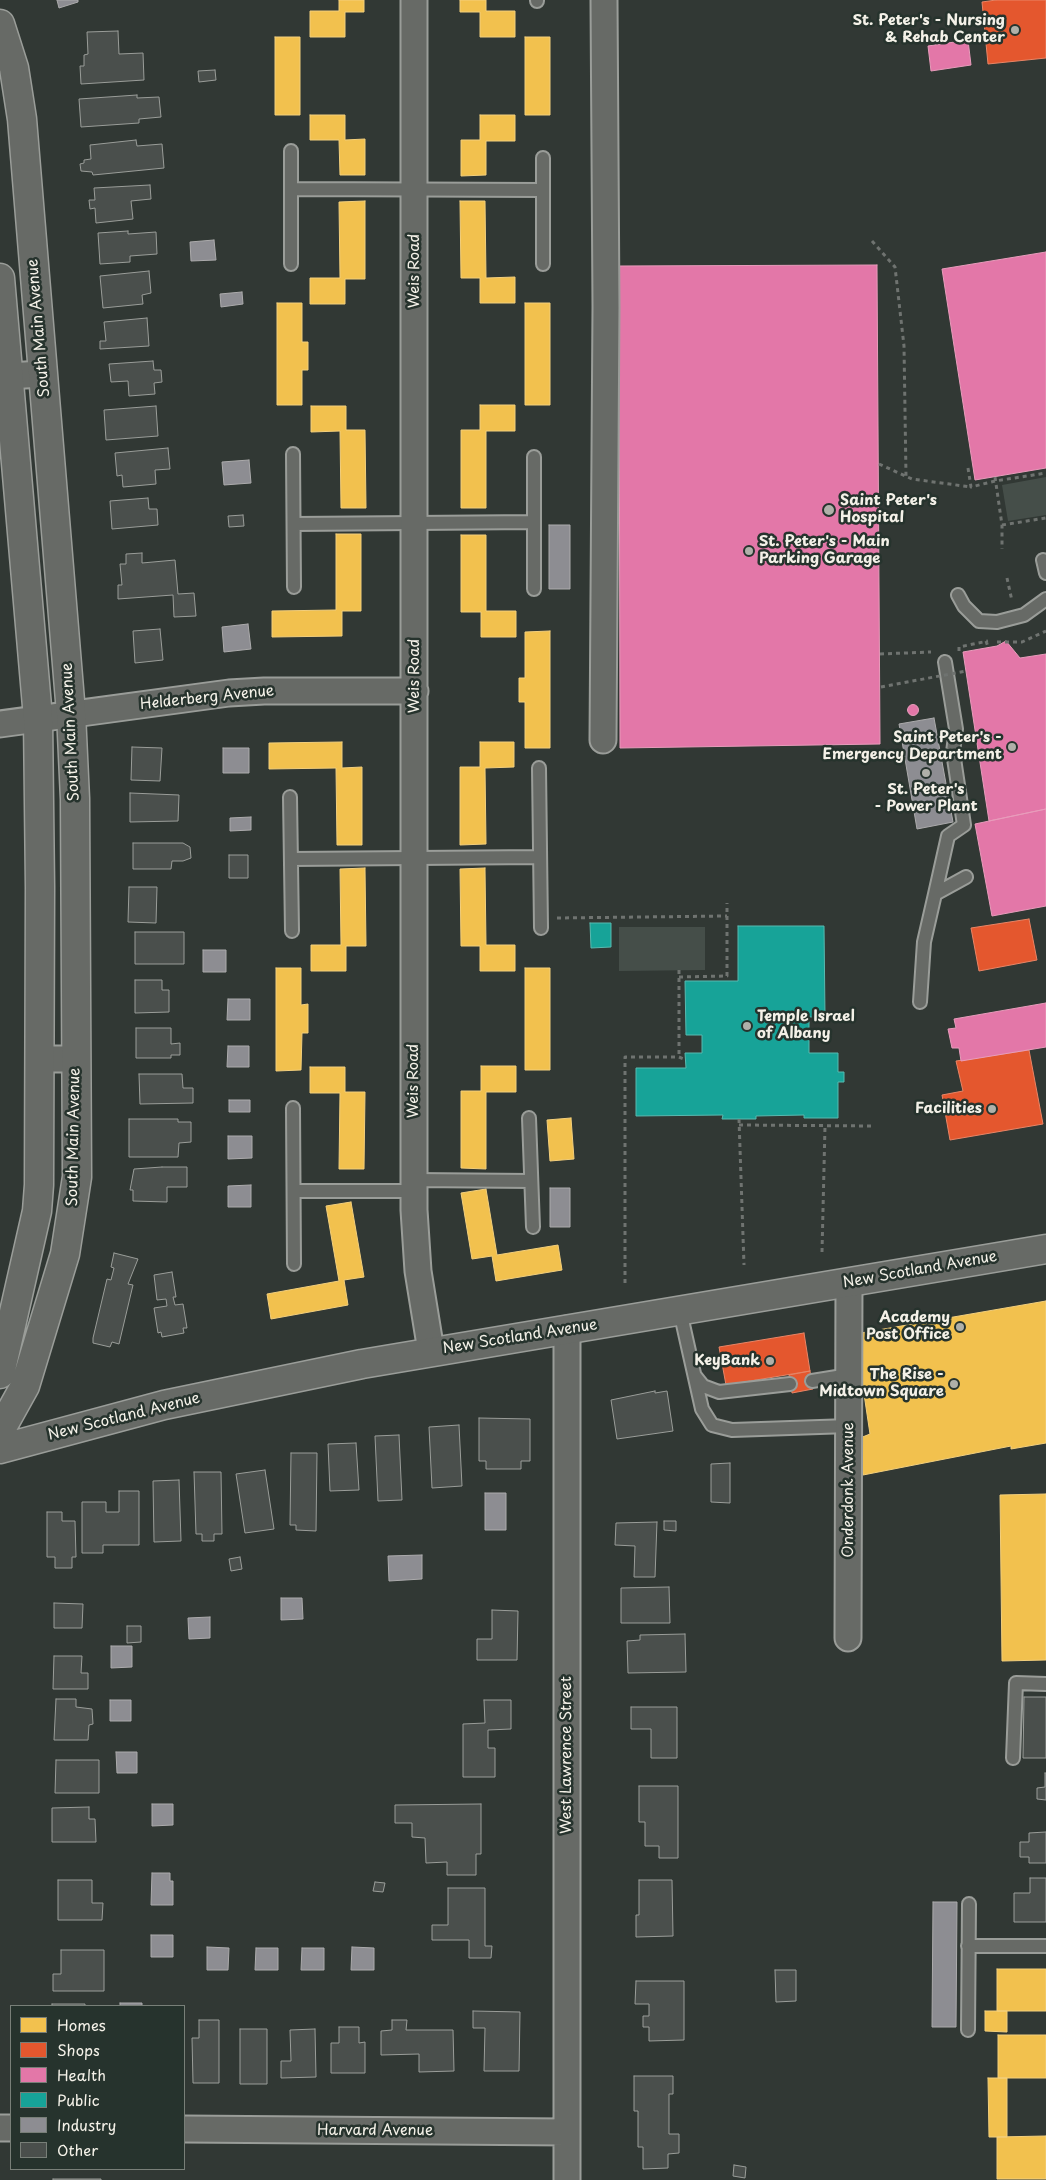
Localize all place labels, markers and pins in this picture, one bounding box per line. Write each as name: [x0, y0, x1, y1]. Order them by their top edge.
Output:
place label: St. Peter's - Nursing & Rehab Center: [853, 12, 1005, 47]
marker: St. Peter's - Nursing & Rehab Center: [1009, 24, 1021, 36]
place label: Saint Peter's Hospital: [840, 492, 937, 527]
marker: Saint Peter's Hospital: [822, 503, 836, 517]
place label: St. Peter's - Main Parking Garage: [759, 533, 890, 568]
marker: St. Peter's - Main Parking Garage: [743, 545, 755, 557]
place label: Saint Peter's - Emergency Department: [823, 729, 1002, 764]
marker: Saint Peter's - Emergency Department: [1006, 741, 1018, 753]
marker: St. Peter's - Power Plant: [920, 767, 932, 779]
place label: St. Peter's - Power Plant: [874, 781, 978, 816]
place label: Temple Israel of Albany: [757, 1008, 855, 1043]
marker: Temple Israel of Albany: [741, 1020, 753, 1032]
place label: Facilities: [915, 1100, 982, 1118]
marker: Facilities: [986, 1103, 998, 1115]
place label: Academy Post Office: [866, 1309, 950, 1344]
marker: Academy Post Office: [954, 1321, 966, 1333]
place label: KeyBank: [694, 1352, 760, 1370]
marker: KeyBank: [764, 1355, 776, 1367]
place label: The Rise - Midtown Square: [819, 1366, 944, 1401]
marker: The Rise - Midtown Square: [948, 1378, 960, 1390]

